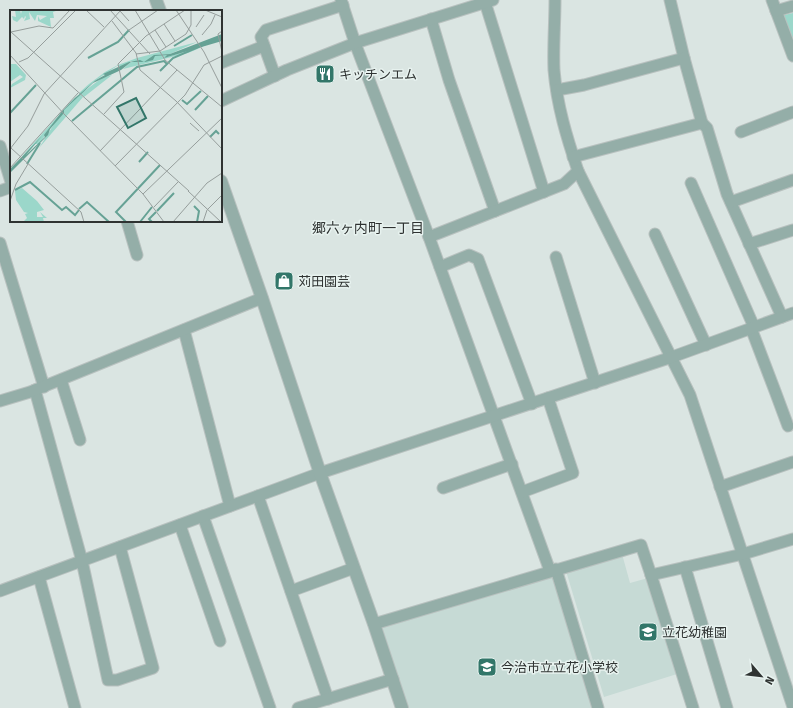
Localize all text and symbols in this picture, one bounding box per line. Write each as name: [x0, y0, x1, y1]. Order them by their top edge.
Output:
inset map: [10, 10, 222, 222]
restaurant icon: キッチンエム: [314, 63, 336, 85]
place label: キッチンエム: [339, 67, 417, 82]
district label: 郷六ヶ内町一丁目: [312, 220, 424, 237]
shop icon: 苅田園芸: [273, 270, 295, 292]
place label: 苅田園芸: [298, 274, 350, 289]
school or university icon: 立花幼稚園: [637, 621, 659, 643]
place label: 立花幼稚園: [662, 625, 727, 640]
school or university icon: 今治市立立花小学校: [476, 656, 498, 678]
north arrow: [741, 656, 781, 696]
place label: 今治市立立花小学校: [501, 660, 618, 675]
text: N: [762, 674, 777, 687]

